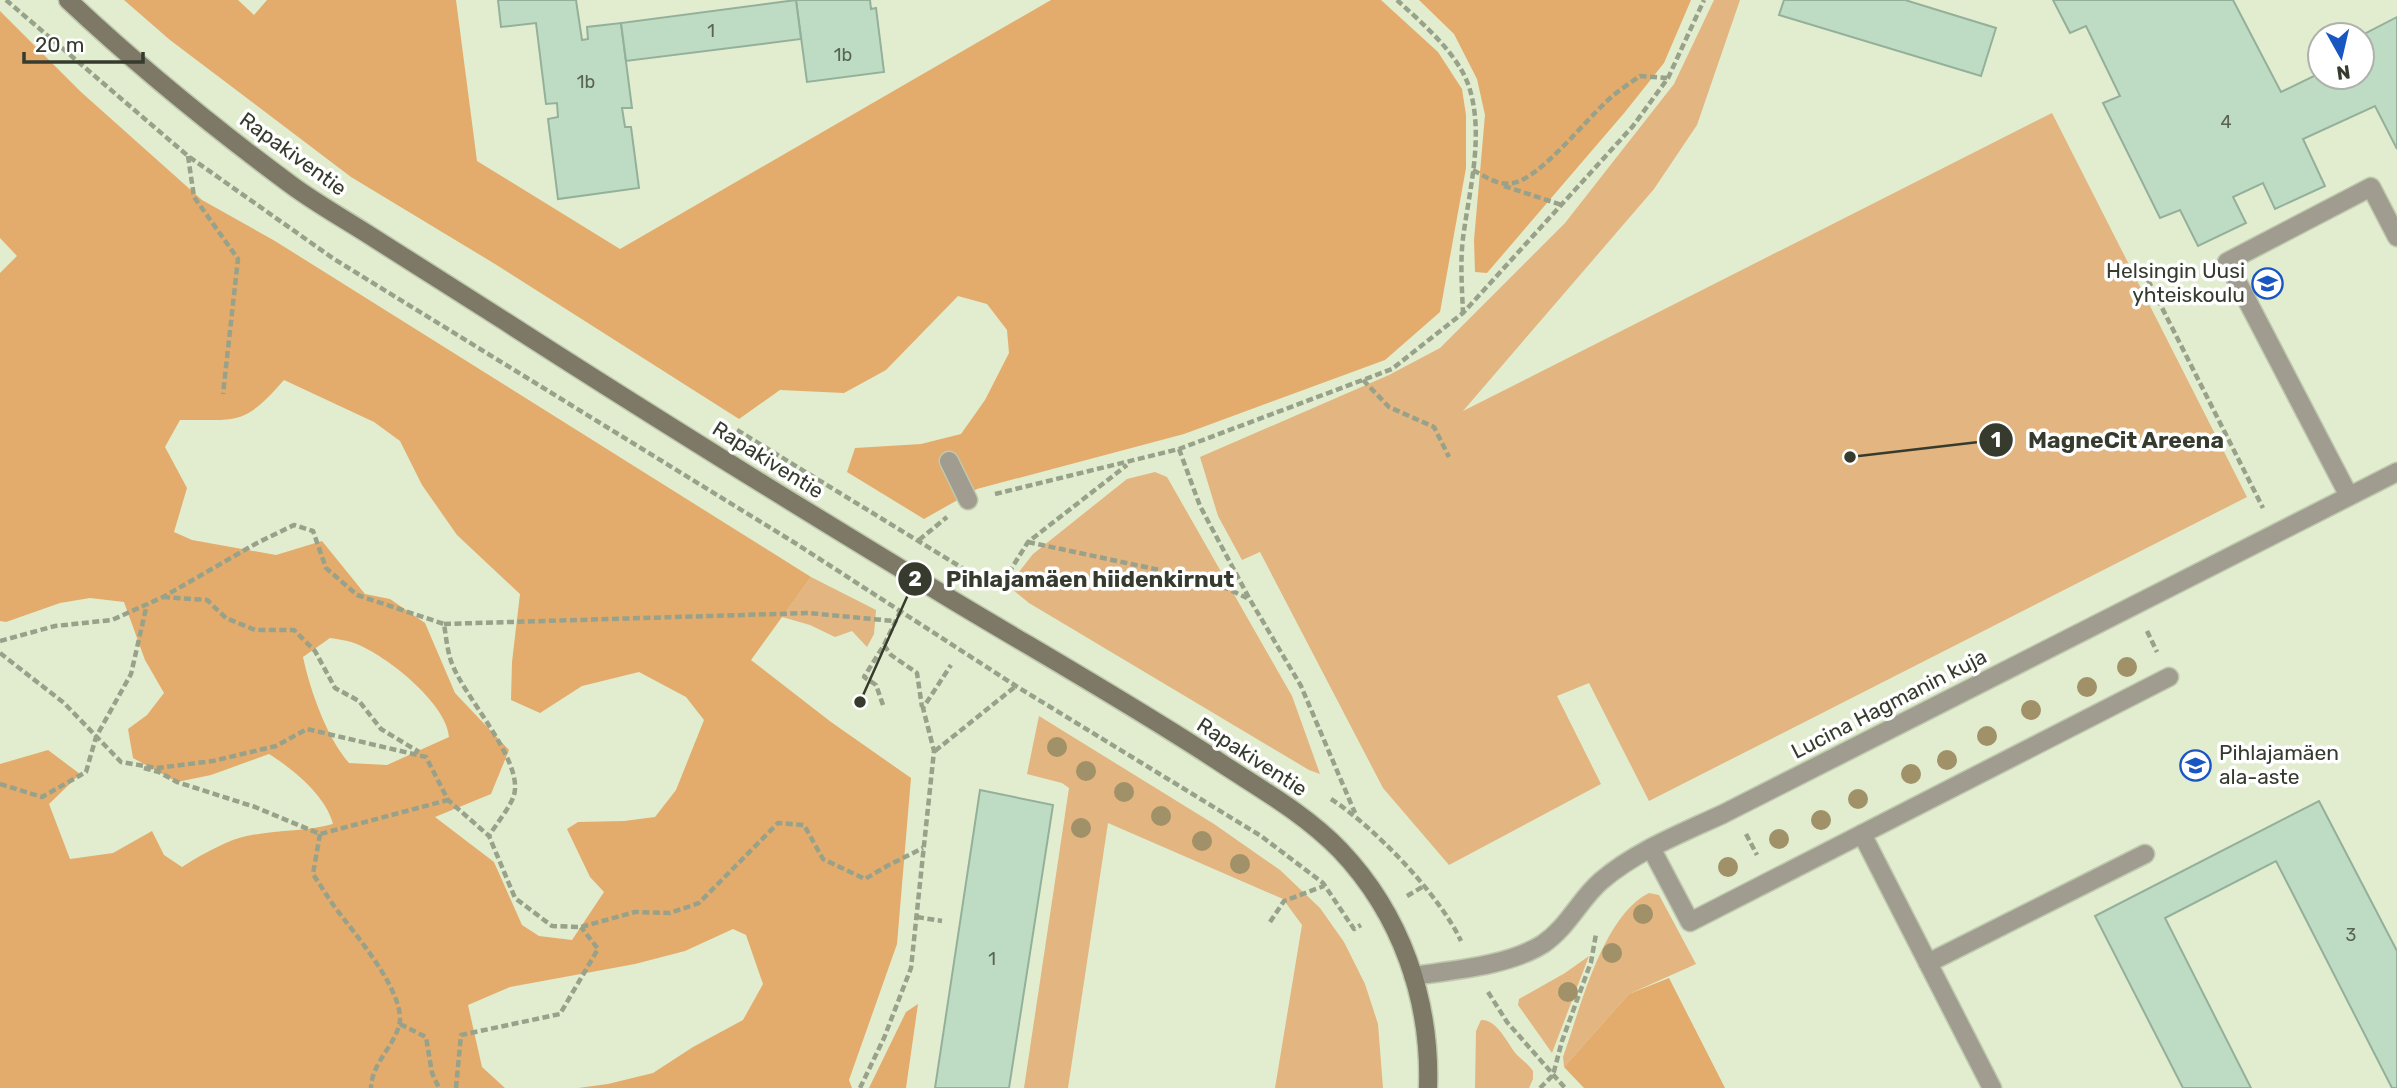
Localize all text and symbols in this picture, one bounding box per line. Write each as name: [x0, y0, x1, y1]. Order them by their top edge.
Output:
house number: 1: [707, 20, 715, 42]
scale bar: [24, 21, 144, 65]
north arrow: [2306, 21, 2376, 91]
text: 20 m: [35, 32, 84, 57]
house number: 1b: [834, 44, 852, 66]
text: N: [2335, 60, 2352, 85]
house number: 1b: [577, 71, 595, 93]
street label: Rapakiventie: [235, 106, 352, 201]
house number: 4: [2220, 111, 2232, 133]
place label: Helsingin Uusi yhteiskoulu: [2106, 258, 2245, 307]
school or university icon: Helsingin Uusi yhteiskoulu: [2251, 266, 2285, 300]
street label: Rapakiventie: [708, 416, 828, 504]
callout: MagneCit Areena: [1978, 418, 2238, 462]
text: MagneCit Areena: [2028, 426, 2224, 454]
text: 1: [1991, 427, 2001, 452]
callout: Pihlajamäen hiidenkirnut: [897, 557, 1248, 601]
text: Pihlajamäen hiidenkirnut: [946, 565, 1234, 593]
text: 2: [908, 566, 922, 591]
street label: Lucina Hagmanin kuja: [1787, 643, 1991, 764]
street label: Rapakiventie: [1193, 712, 1312, 801]
place label: Pihlajamäen ala-aste: [2219, 740, 2339, 789]
school or university icon: Pihlajamäen ala-aste: [2179, 748, 2213, 782]
house number: 3: [2346, 924, 2356, 946]
house number: 1: [988, 948, 996, 970]

